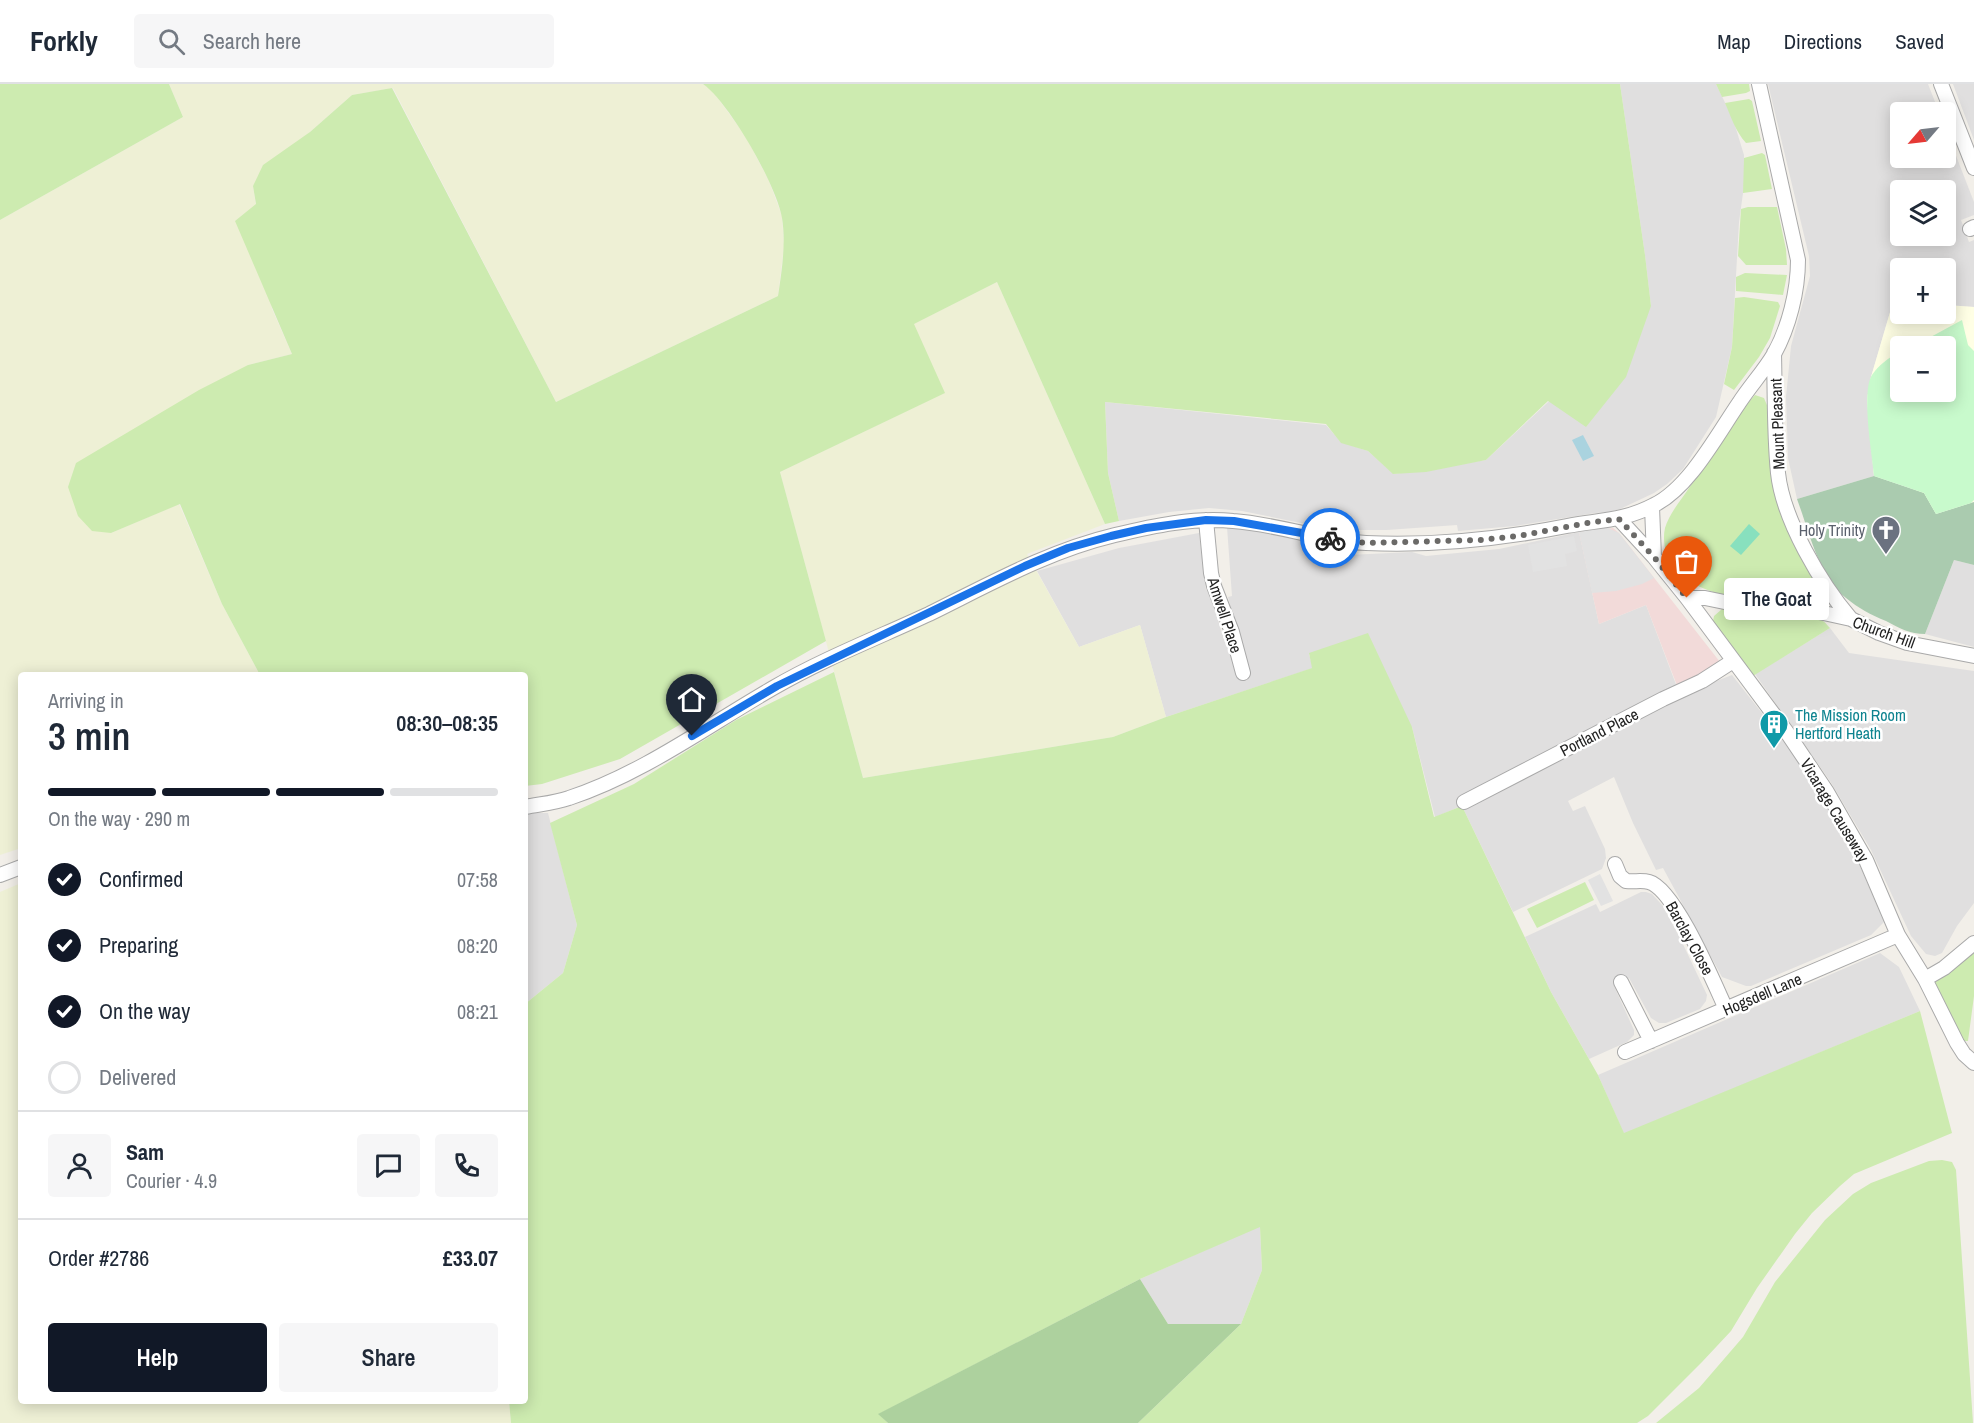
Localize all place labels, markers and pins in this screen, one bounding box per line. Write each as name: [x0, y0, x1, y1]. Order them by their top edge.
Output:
church icon: Holy Trinity: [1870, 514, 1902, 556]
place label: Holy Trinity: [1799, 519, 1865, 541]
pin: [1661, 536, 1712, 598]
callout: The Goat: [1723, 577, 1828, 619]
pin: [666, 674, 717, 736]
place label: The Mission Room Hertford Heath: [1795, 704, 1906, 744]
building icon: The Mission Room Hertford Heath: [1758, 708, 1790, 750]

